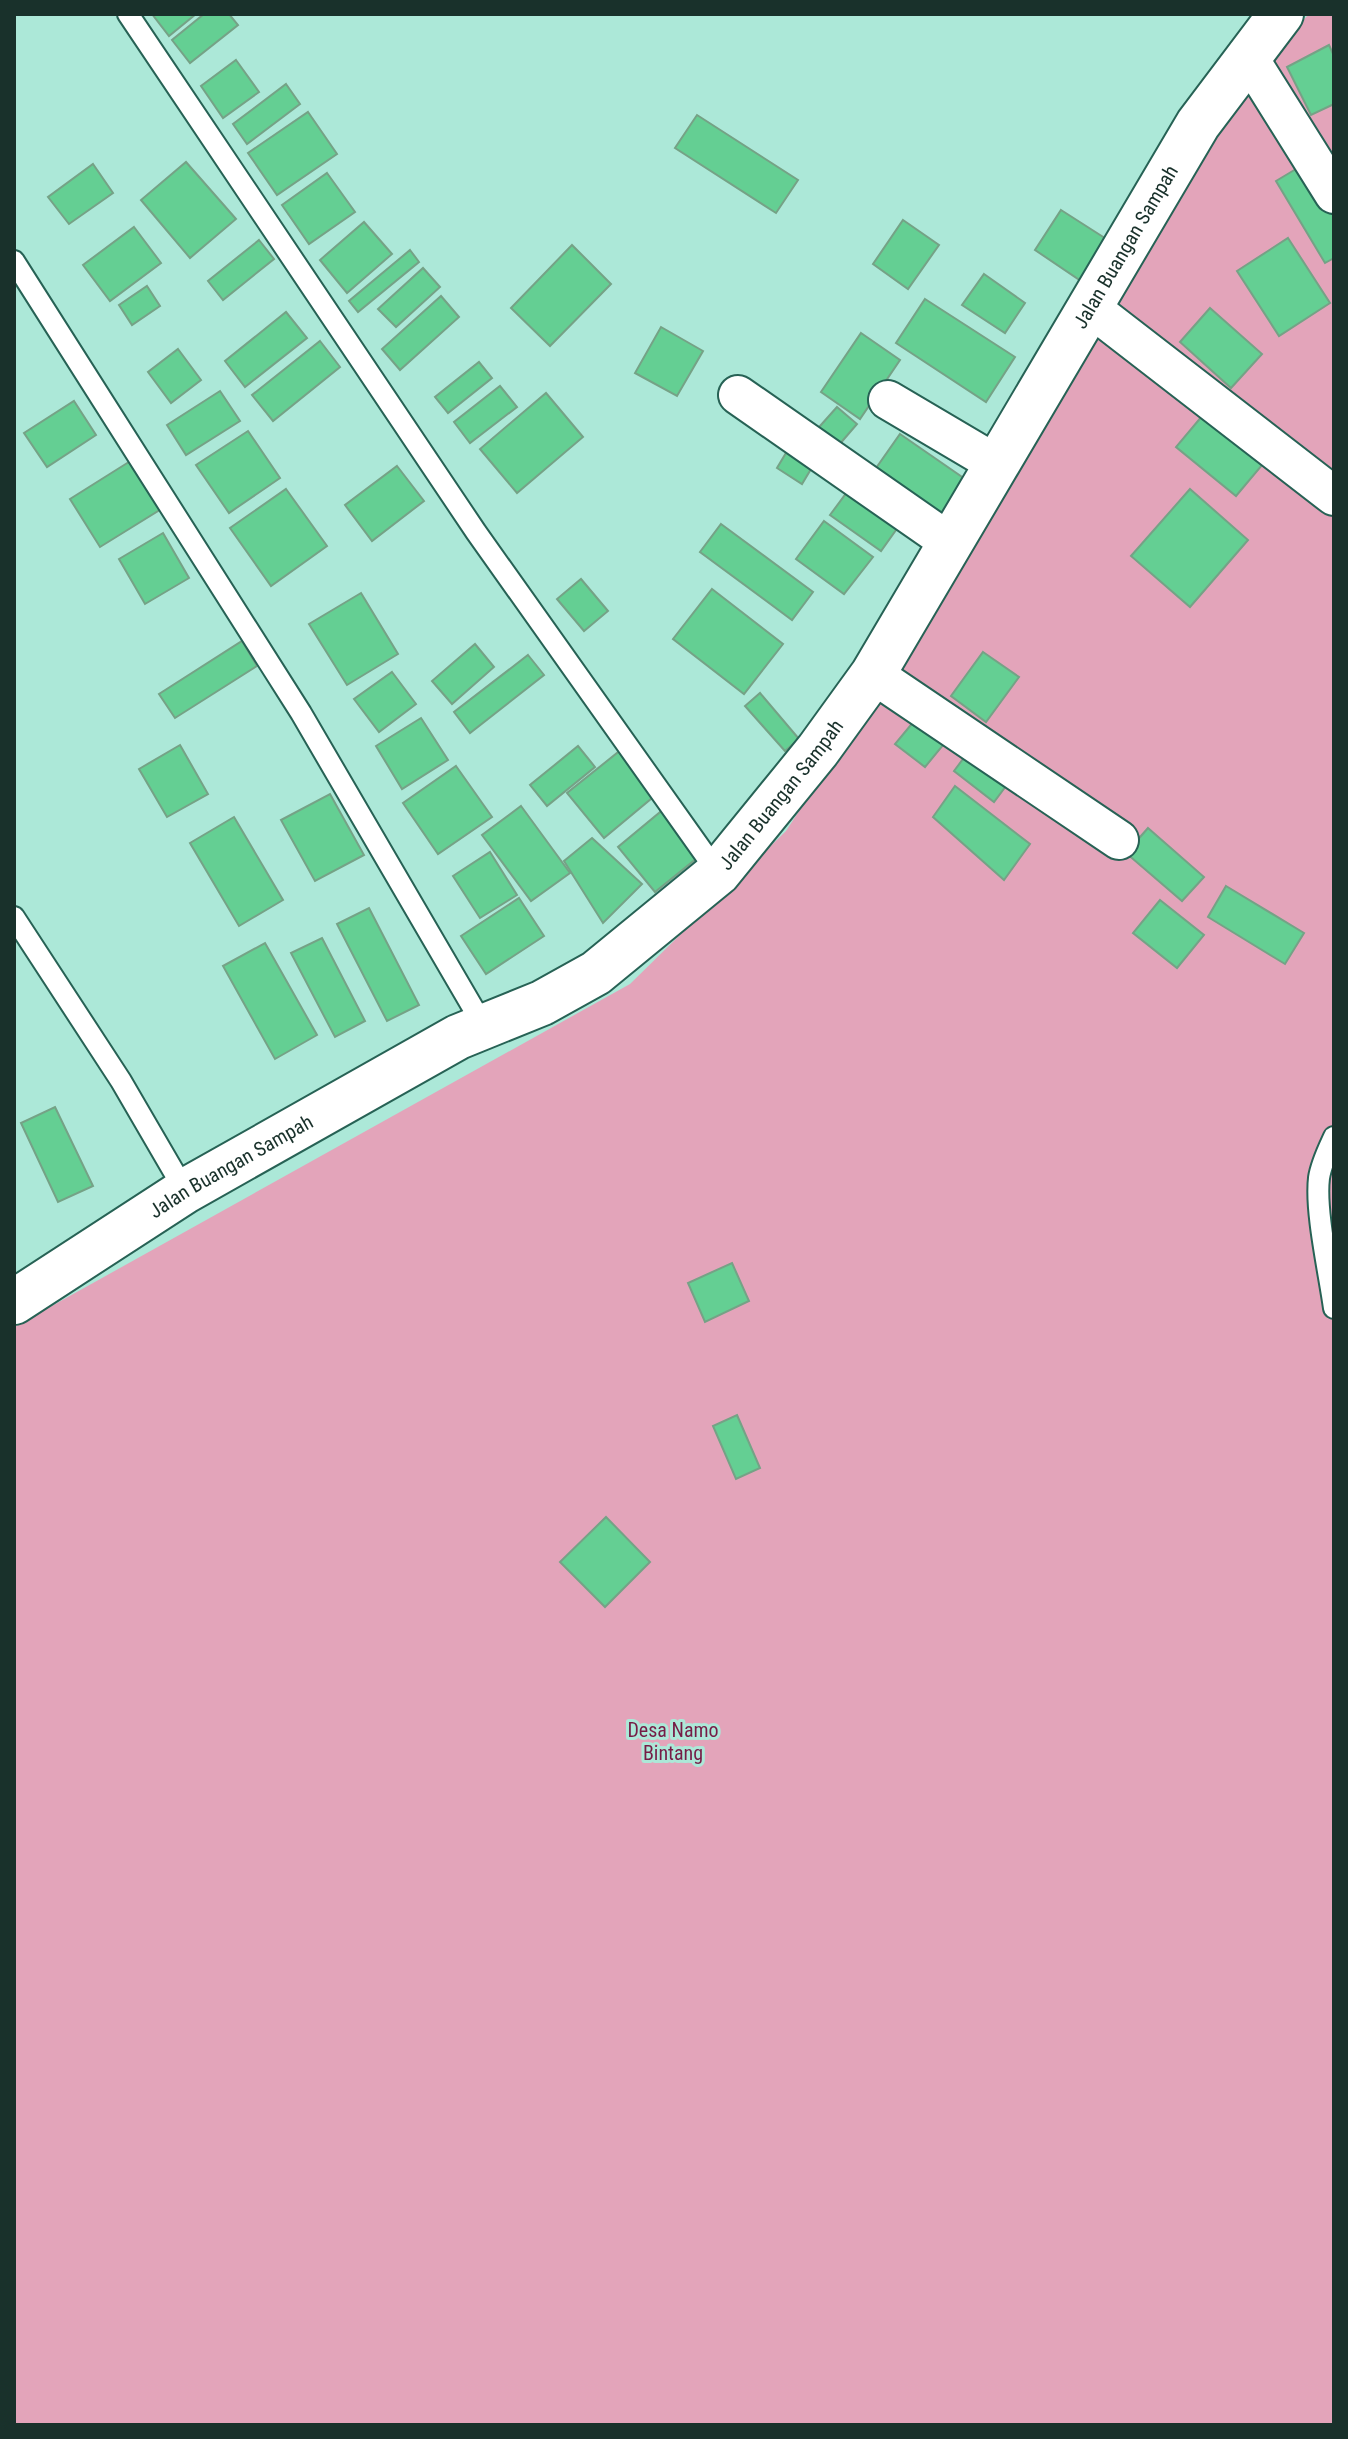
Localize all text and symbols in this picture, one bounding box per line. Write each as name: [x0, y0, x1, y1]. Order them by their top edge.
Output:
street label: Jalan Buangan Sampah: [1068, 161, 1183, 333]
street label: Jalan Buangan Sampah: [714, 715, 848, 875]
street label: Jalan Buangan Sampah: [144, 1109, 317, 1223]
park label: Desa Namo Bintang: [627, 1718, 719, 1765]

